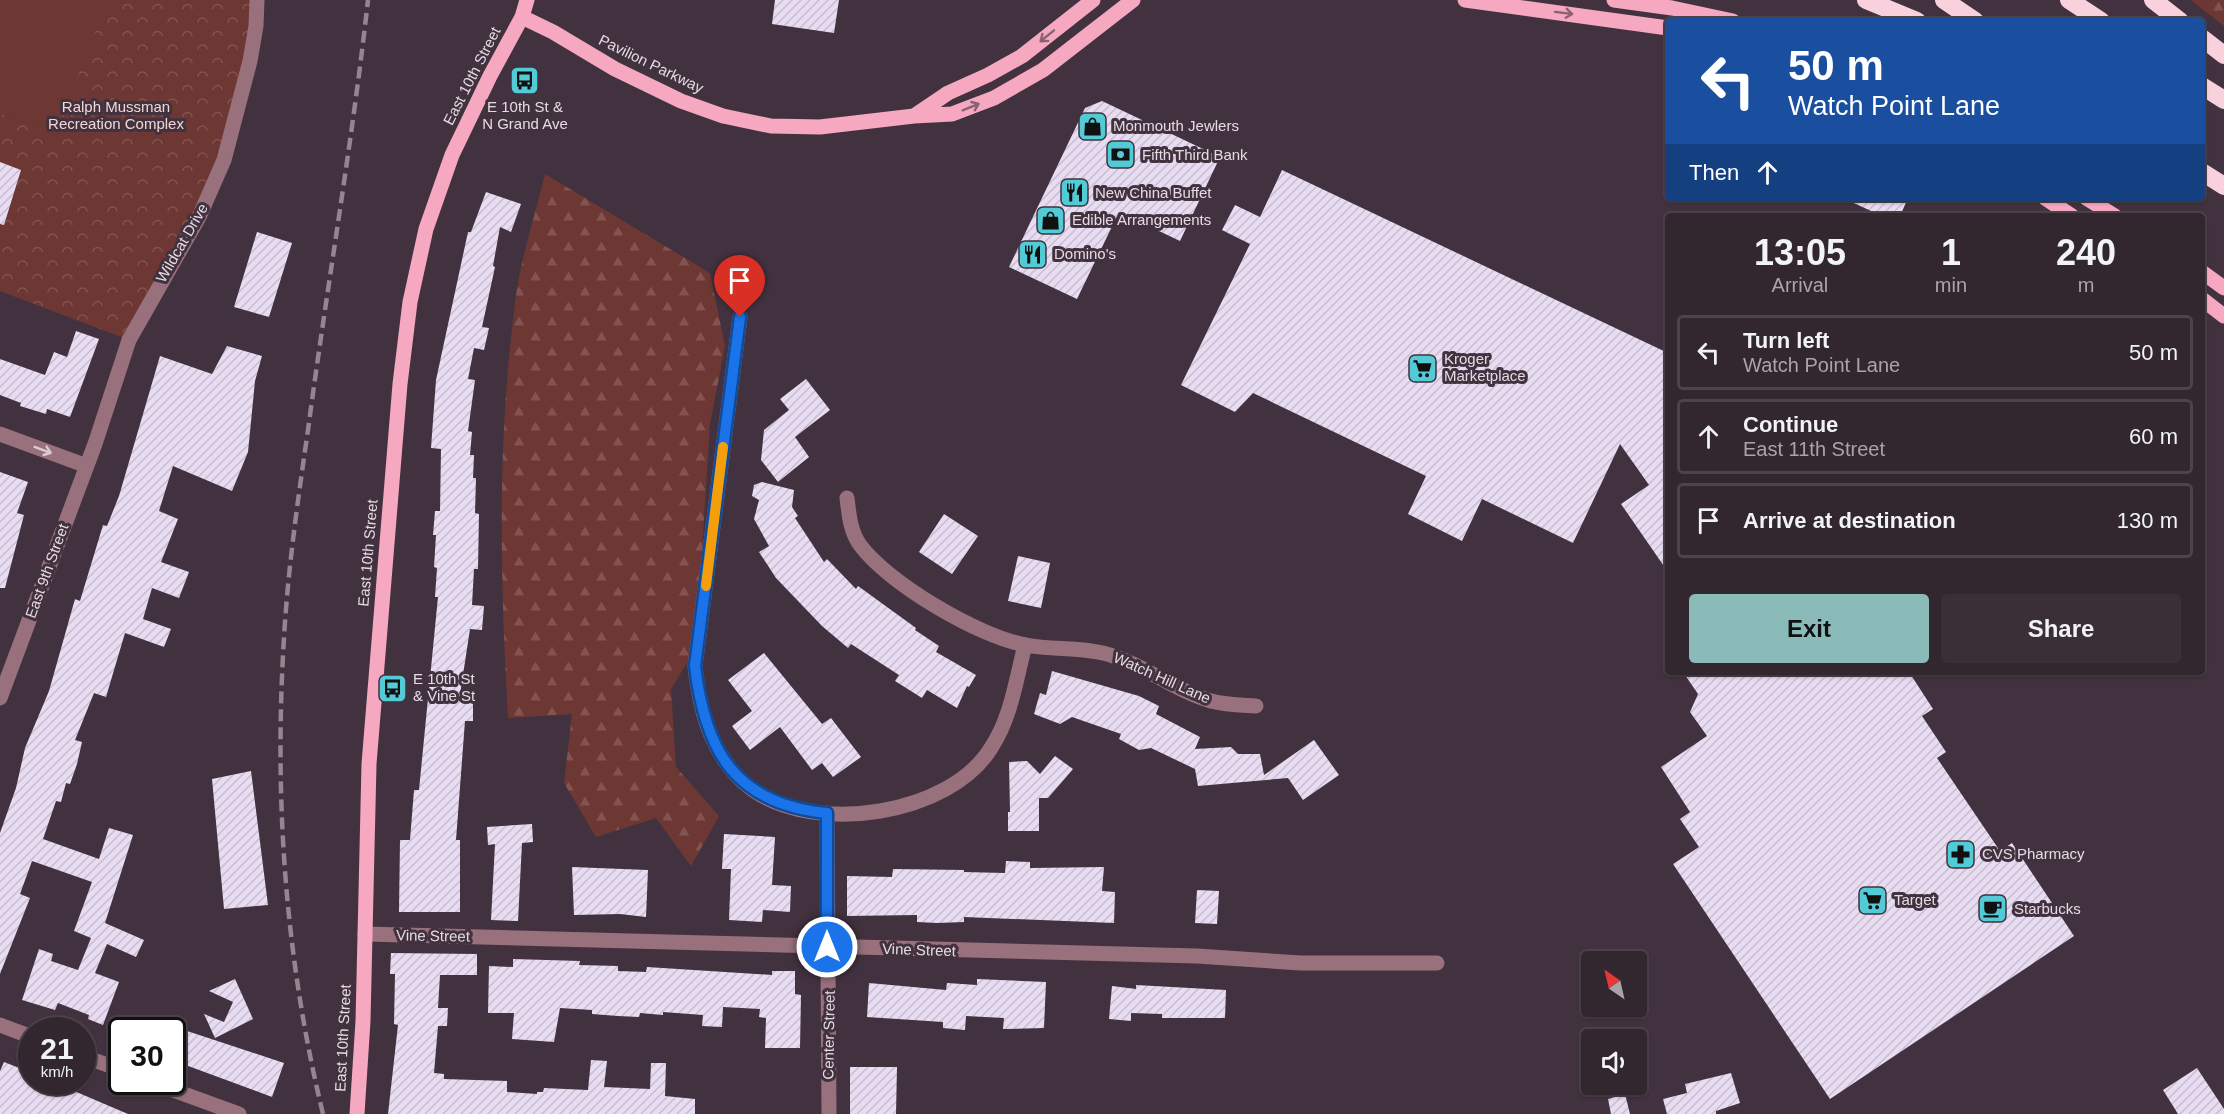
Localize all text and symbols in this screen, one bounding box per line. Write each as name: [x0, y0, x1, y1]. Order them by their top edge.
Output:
one-way arrow: [1554, 8, 1574, 19]
street label: East 10th Street: [440, 23, 504, 128]
one-way arrow: [1039, 29, 1055, 42]
street label: Pavilion Parkway: [596, 31, 707, 96]
icon: left: [1689, 42, 1767, 120]
text: 50 m: [1788, 42, 1884, 89]
bus stop icon: E 10th St & N Grand Ave: [509, 64, 541, 96]
text: Watch Point Lane: [1788, 91, 2000, 121]
park label: Ralph Mussman Recreation Complex: [48, 98, 184, 132]
place label: E 10th St & N Grand Ave: [482, 98, 568, 132]
one-way arrow: [961, 101, 980, 112]
shop icon: Monmouth Jewlers: [1076, 110, 1108, 142]
place label: Monmouth Jewlers: [1113, 117, 1239, 134]
bank icon: Fifth Third Bank: [1105, 139, 1137, 171]
place label: Fifth Third Bank: [1142, 146, 1248, 163]
icon: ahead: [1751, 156, 1784, 189]
text: Then: [1689, 160, 1739, 185]
restaurant icon: New China Buffet: [1058, 177, 1090, 209]
place label: New China Buffet: [1095, 184, 1212, 201]
street label: Wildcat Drive: [152, 200, 211, 285]
shop icon: Edible Arrangements: [1035, 204, 1067, 236]
place label: Edible Arrangements: [1072, 211, 1211, 228]
text: 13:05: [1754, 232, 1846, 273]
text: 1: [1941, 232, 1961, 273]
text: 240: [2056, 232, 2116, 273]
restaurant icon: Domino's: [1017, 238, 1049, 270]
place label: Domino's: [1054, 245, 1116, 262]
pin: [714, 255, 765, 317]
icon: arrive: [723, 264, 756, 297]
text: Arrival: [1772, 274, 1828, 296]
text: min: [1935, 274, 1967, 296]
text: m: [2078, 274, 2094, 296]
text: Turn left: [1743, 328, 1829, 353]
icon: left: [1692, 336, 1725, 369]
text: 50 m: [2129, 340, 2178, 365]
place label: Kroger Marketplace: [1444, 350, 1526, 384]
supermarket icon: Kroger Marketplace: [1407, 352, 1439, 384]
text: Watch Point Lane: [1743, 354, 1900, 376]
text: Continue: [1743, 412, 1838, 437]
icon: ahead: [1692, 420, 1725, 453]
text: 60 m: [2129, 424, 2178, 449]
text: East 11th Street: [1743, 438, 1885, 460]
one-way arrow: [34, 445, 52, 456]
street label: East 10th Street: [354, 498, 381, 607]
icon: arrive: [1692, 504, 1725, 537]
text: Arrive at destination: [1743, 508, 1956, 533]
text: 130 m: [2117, 508, 2178, 533]
street label: East 9th Street: [22, 521, 72, 620]
button: Exit: [1689, 594, 1929, 663]
button: Share: [1941, 594, 2181, 663]
street label: Watch Hill Lane: [1111, 649, 1213, 707]
place label: E 10th St & Vine St: [413, 670, 476, 704]
bus stop icon: E 10th St & Vine St: [376, 672, 408, 704]
pharmacy icon: CVS Pharmacy: [1945, 838, 1977, 870]
place label: CVS Pharmacy: [1982, 845, 2085, 862]
supermarket icon: Target: [1857, 884, 1889, 916]
place label: Target: [1894, 891, 1937, 908]
cafe icon: Starbucks: [1977, 893, 2009, 925]
place label: Starbucks: [2014, 900, 2081, 917]
position arrow: [795, 915, 859, 979]
street label: Vine Street: [396, 926, 471, 945]
street label: Vine Street: [882, 940, 957, 959]
north arrow: [1581, 951, 1647, 1017]
map controls: [1581, 951, 1647, 1095]
street label: East 10th Street: [331, 983, 354, 1092]
street label: Center Street: [819, 989, 838, 1080]
speed limit sign: 30: [108, 1017, 186, 1095]
button: sound: [1581, 1029, 1647, 1095]
text: 21: [40, 1032, 74, 1065]
text: km/h: [41, 1063, 73, 1080]

